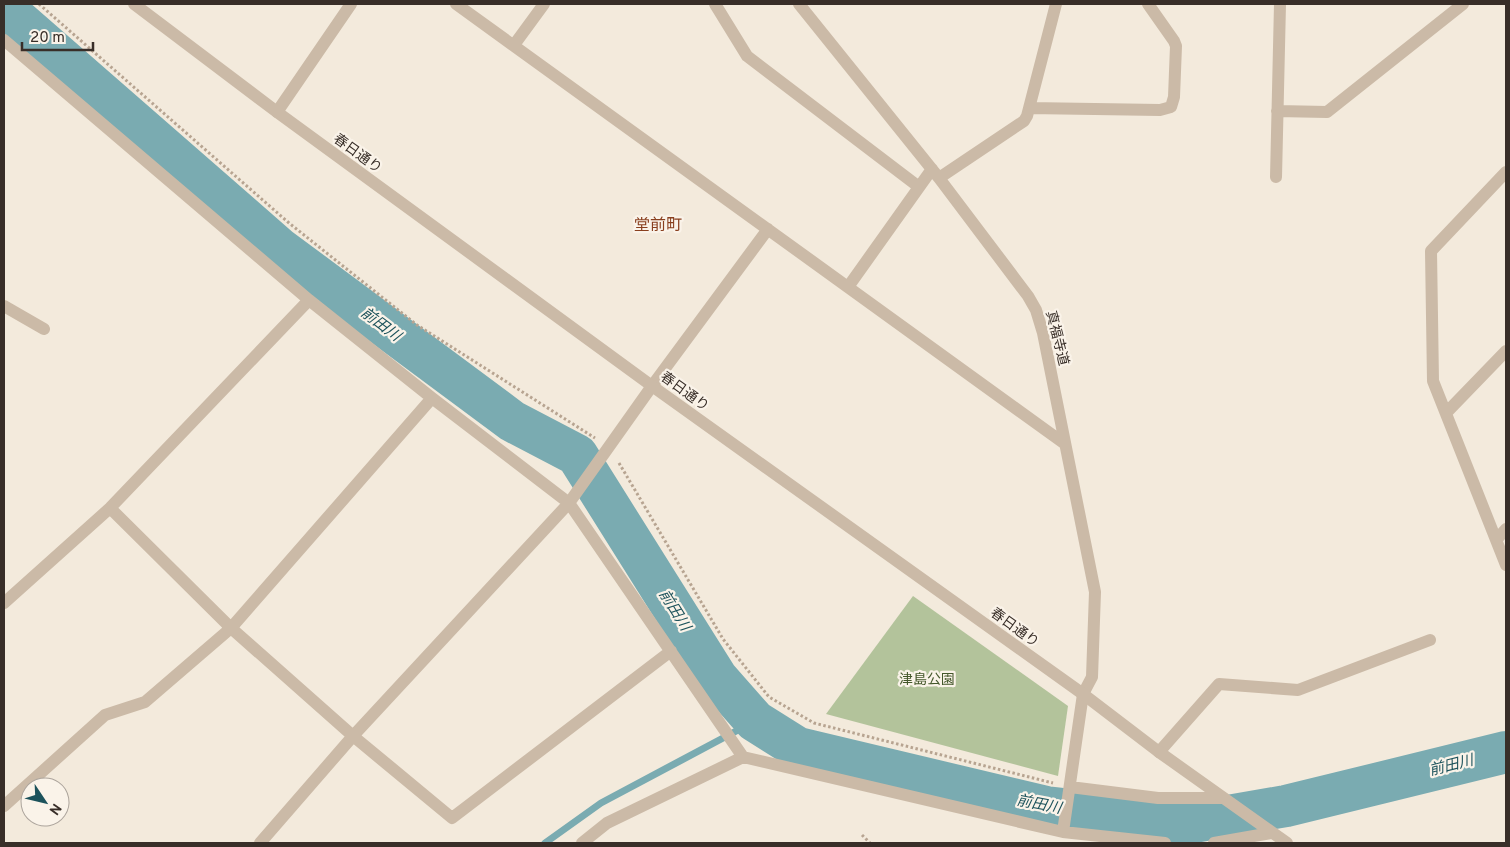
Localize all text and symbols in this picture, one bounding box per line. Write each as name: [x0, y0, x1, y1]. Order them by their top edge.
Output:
scale bar: [22, 20, 94, 52]
text: 20 m: [30, 29, 65, 48]
street label: 春日通り: [329, 131, 385, 178]
district label: 堂前町: [634, 216, 682, 236]
water label: 前田川: [356, 304, 405, 348]
street label: 真福寺道: [1042, 309, 1072, 368]
street label: 春日通り: [656, 369, 712, 416]
water label: 前田川: [654, 587, 695, 637]
street label: 春日通り: [986, 605, 1042, 652]
park label: 津島公園: [899, 672, 955, 689]
water label: 前田川: [1427, 751, 1477, 781]
north arrow: [20, 777, 70, 827]
water label: 前田川: [1015, 792, 1065, 819]
text: N: [45, 800, 64, 818]

